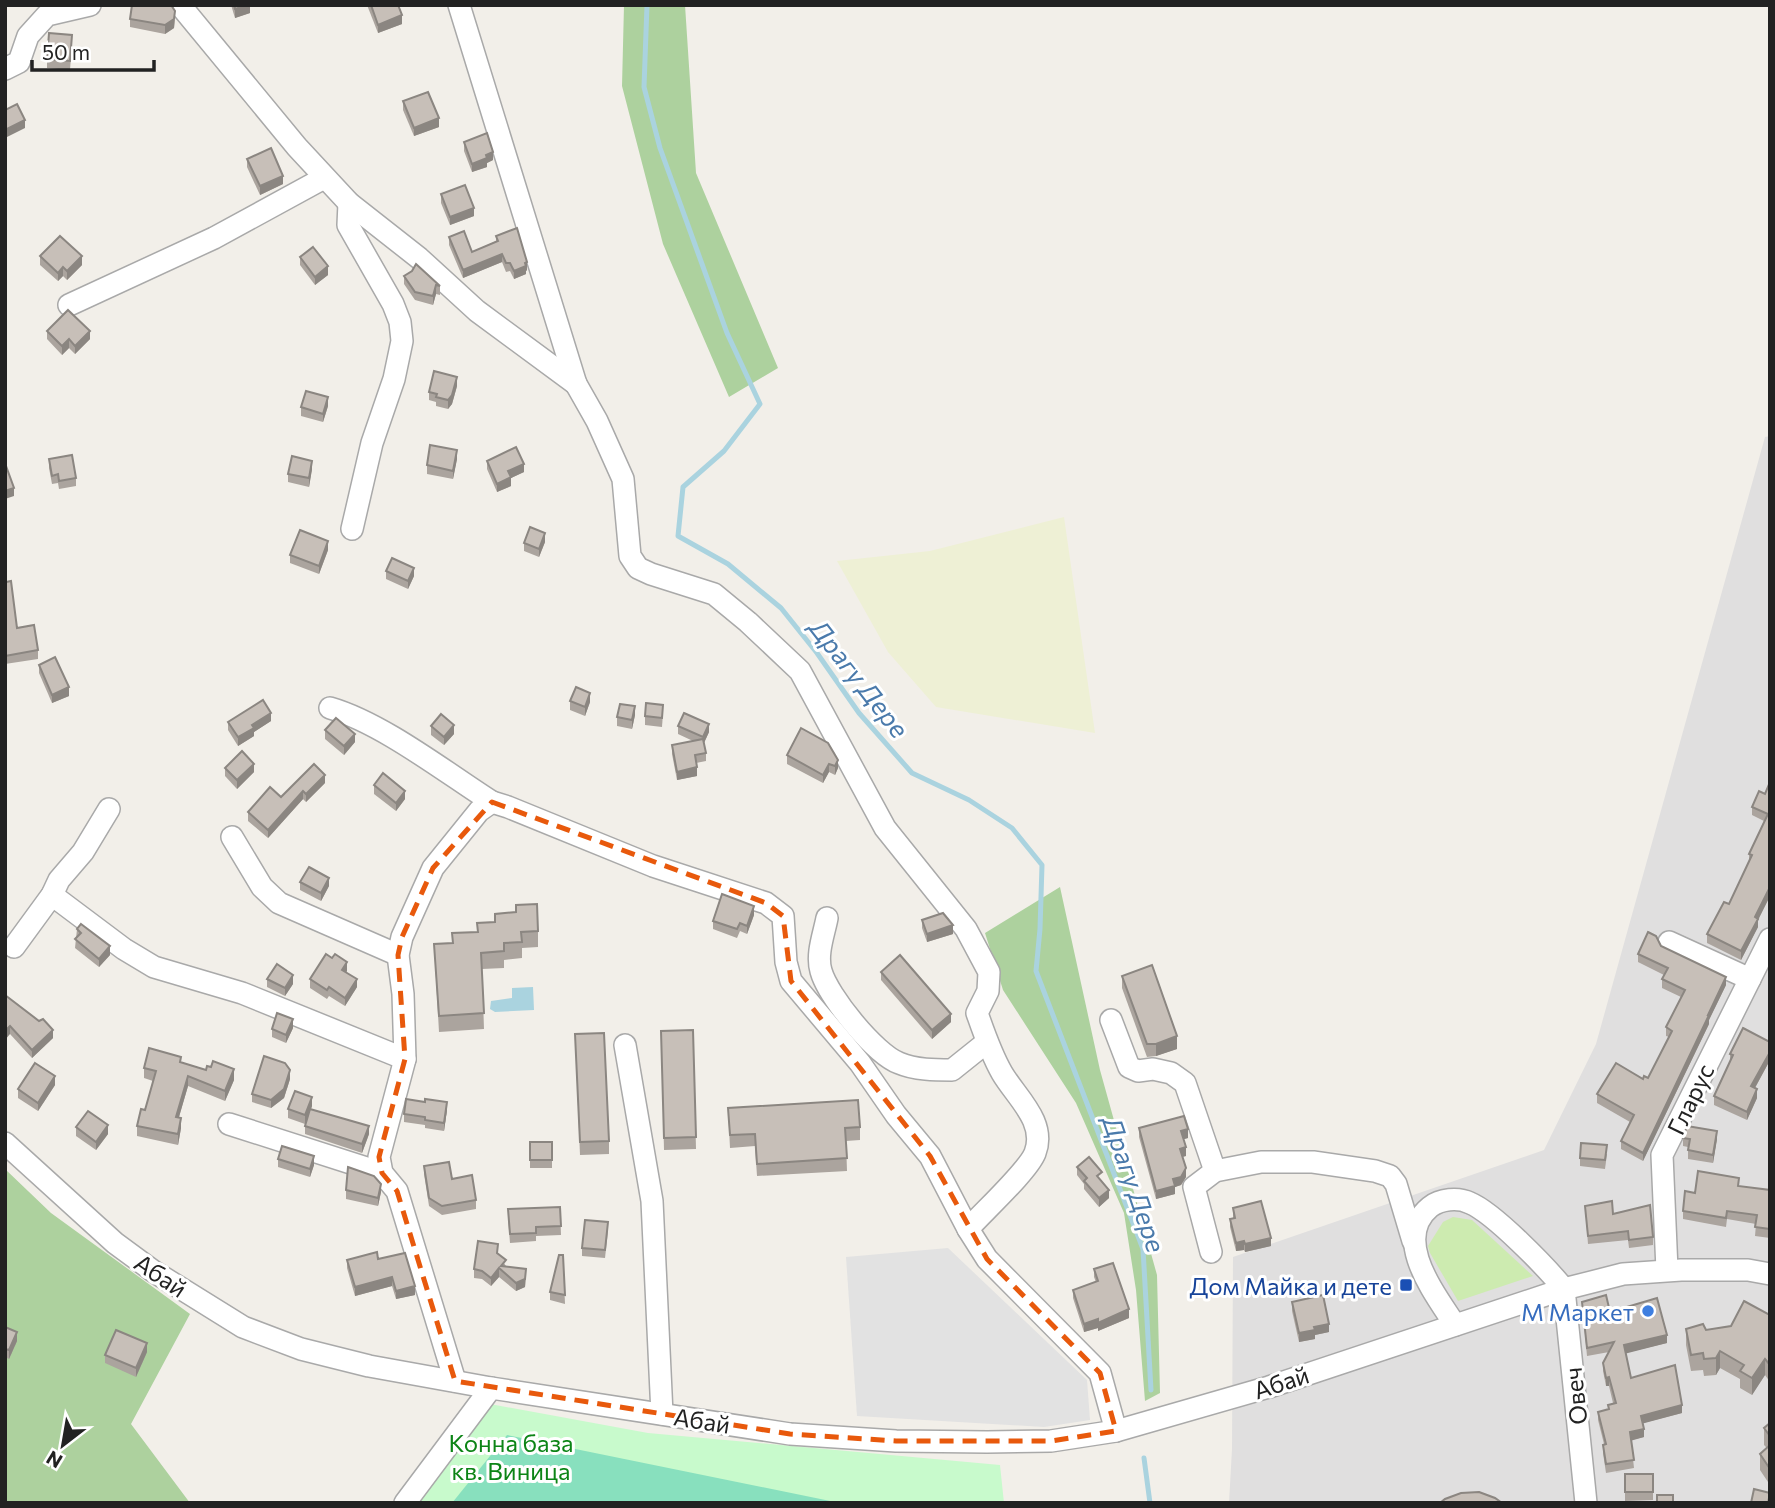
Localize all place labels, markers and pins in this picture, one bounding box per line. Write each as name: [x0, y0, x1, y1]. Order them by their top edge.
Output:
place label: Дом Майка и дете: [1190, 1271, 1392, 1300]
marker: Дом Майка и дете: [1398, 1277, 1414, 1293]
place label: М Маркет: [1521, 1297, 1634, 1326]
marker: М Маркет: [1640, 1303, 1656, 1319]

